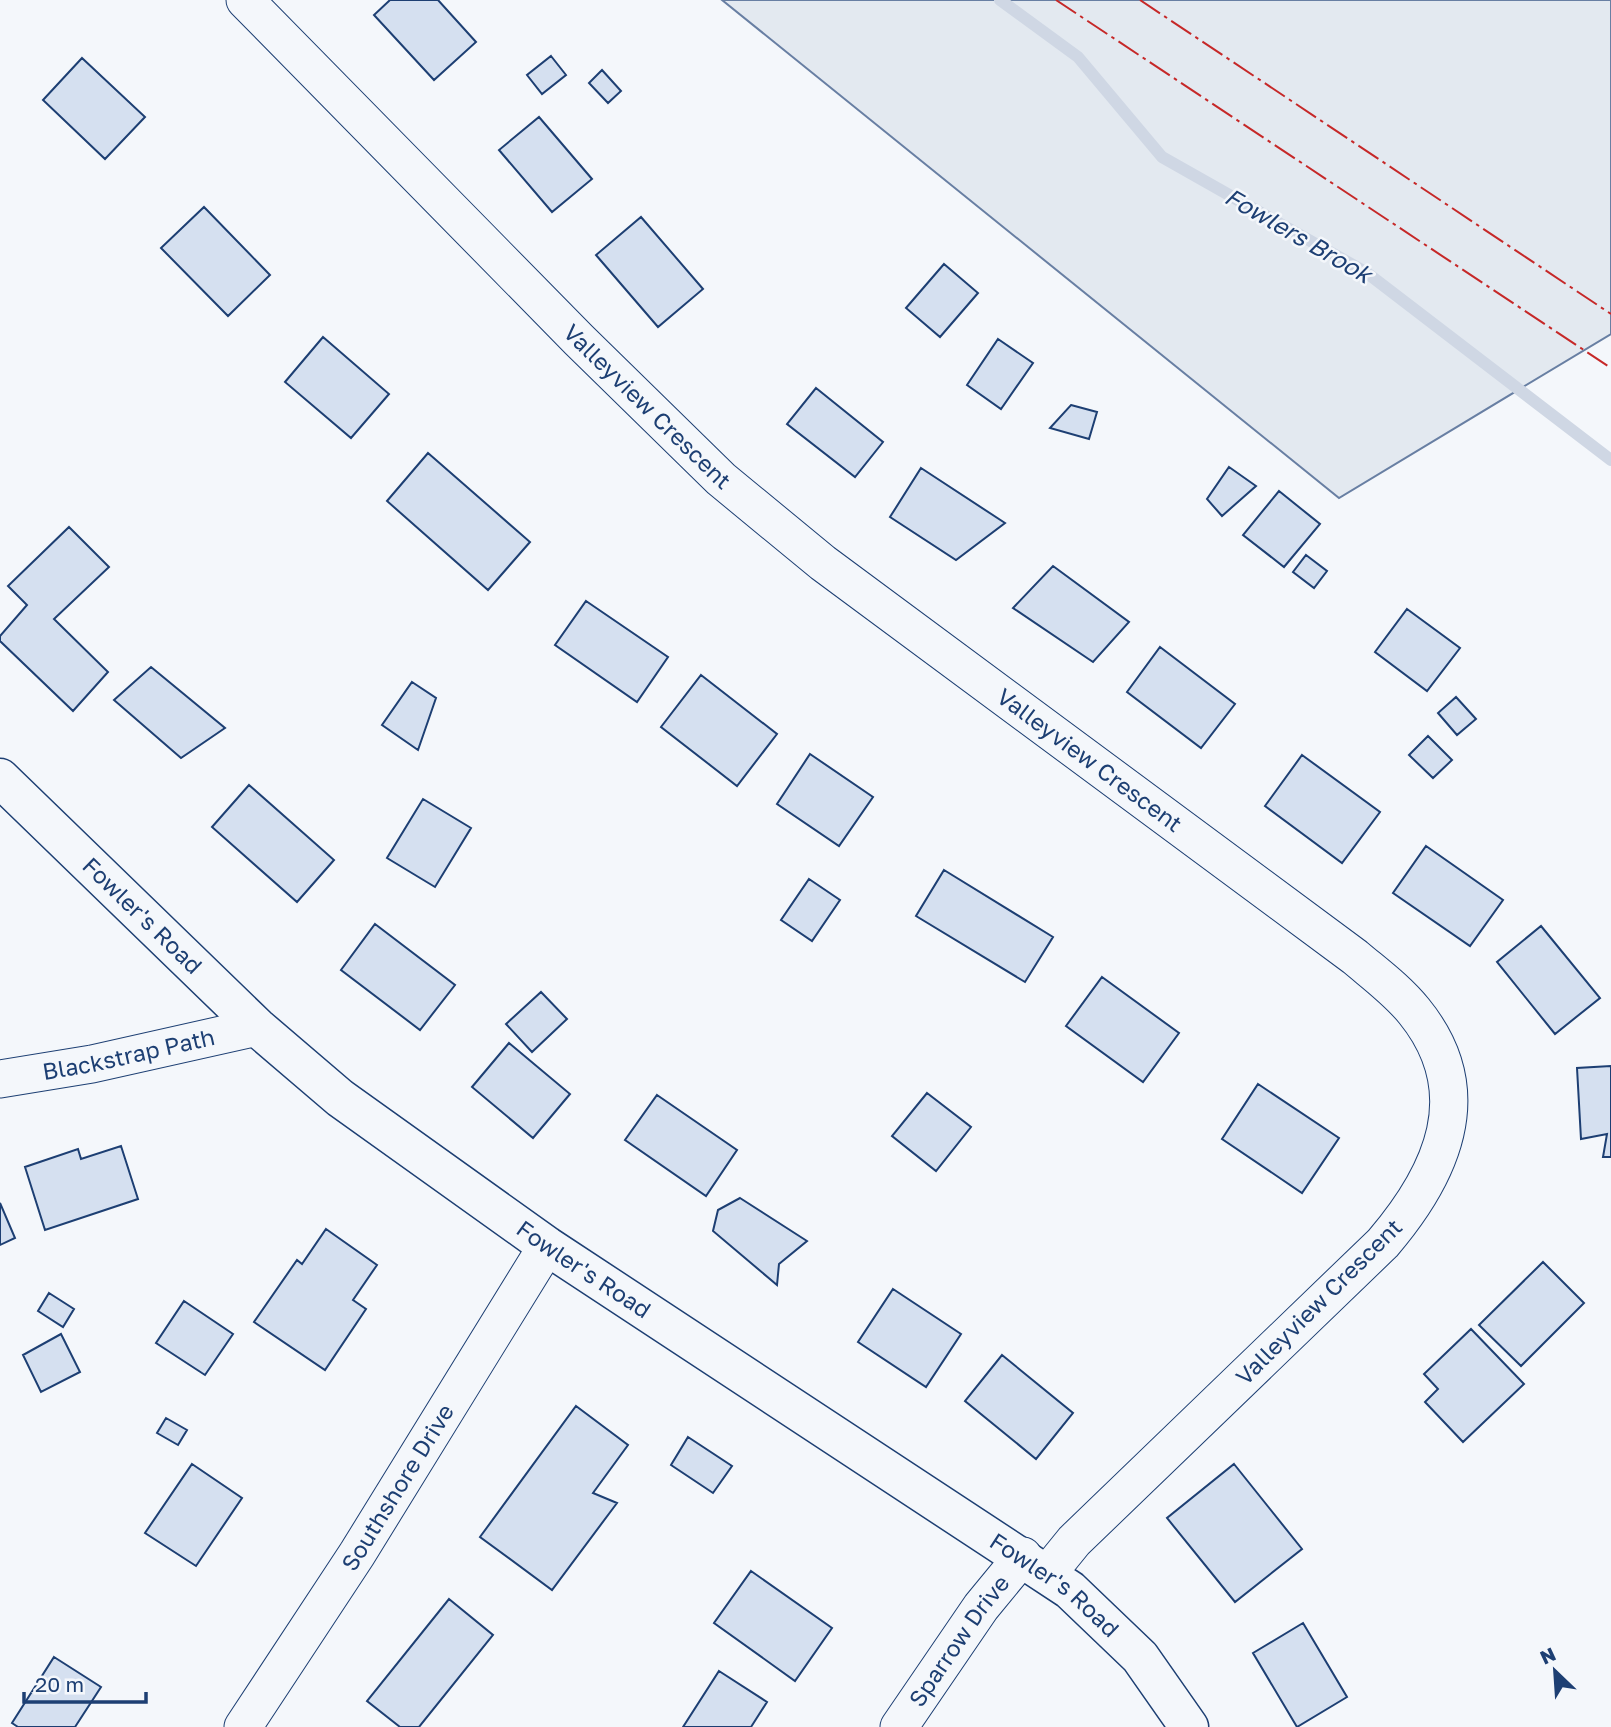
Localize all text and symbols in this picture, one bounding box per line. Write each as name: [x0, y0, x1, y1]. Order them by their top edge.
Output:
water label: Fowlers Brook: [1220, 181, 1379, 290]
street label: Valleyview Crescent: [558, 318, 737, 494]
street label: Valleyview Crescent: [992, 682, 1188, 837]
street label: Fowler's Road: [77, 851, 208, 979]
street label: Blackstrap Path: [40, 1022, 217, 1085]
street label: Valleyview Crescent: [1229, 1212, 1407, 1390]
street label: Fowler's Road: [512, 1214, 657, 1323]
street label: Southshore Drive: [335, 1399, 459, 1576]
street label: Fowler's Road: [985, 1526, 1125, 1642]
street label: Sparrow Drive: [902, 1569, 1015, 1711]
north arrow: [1520, 1636, 1590, 1706]
text: N: [1536, 1642, 1559, 1669]
scale bar: [24, 1660, 147, 1704]
text: 20 m: [35, 1671, 84, 1697]

